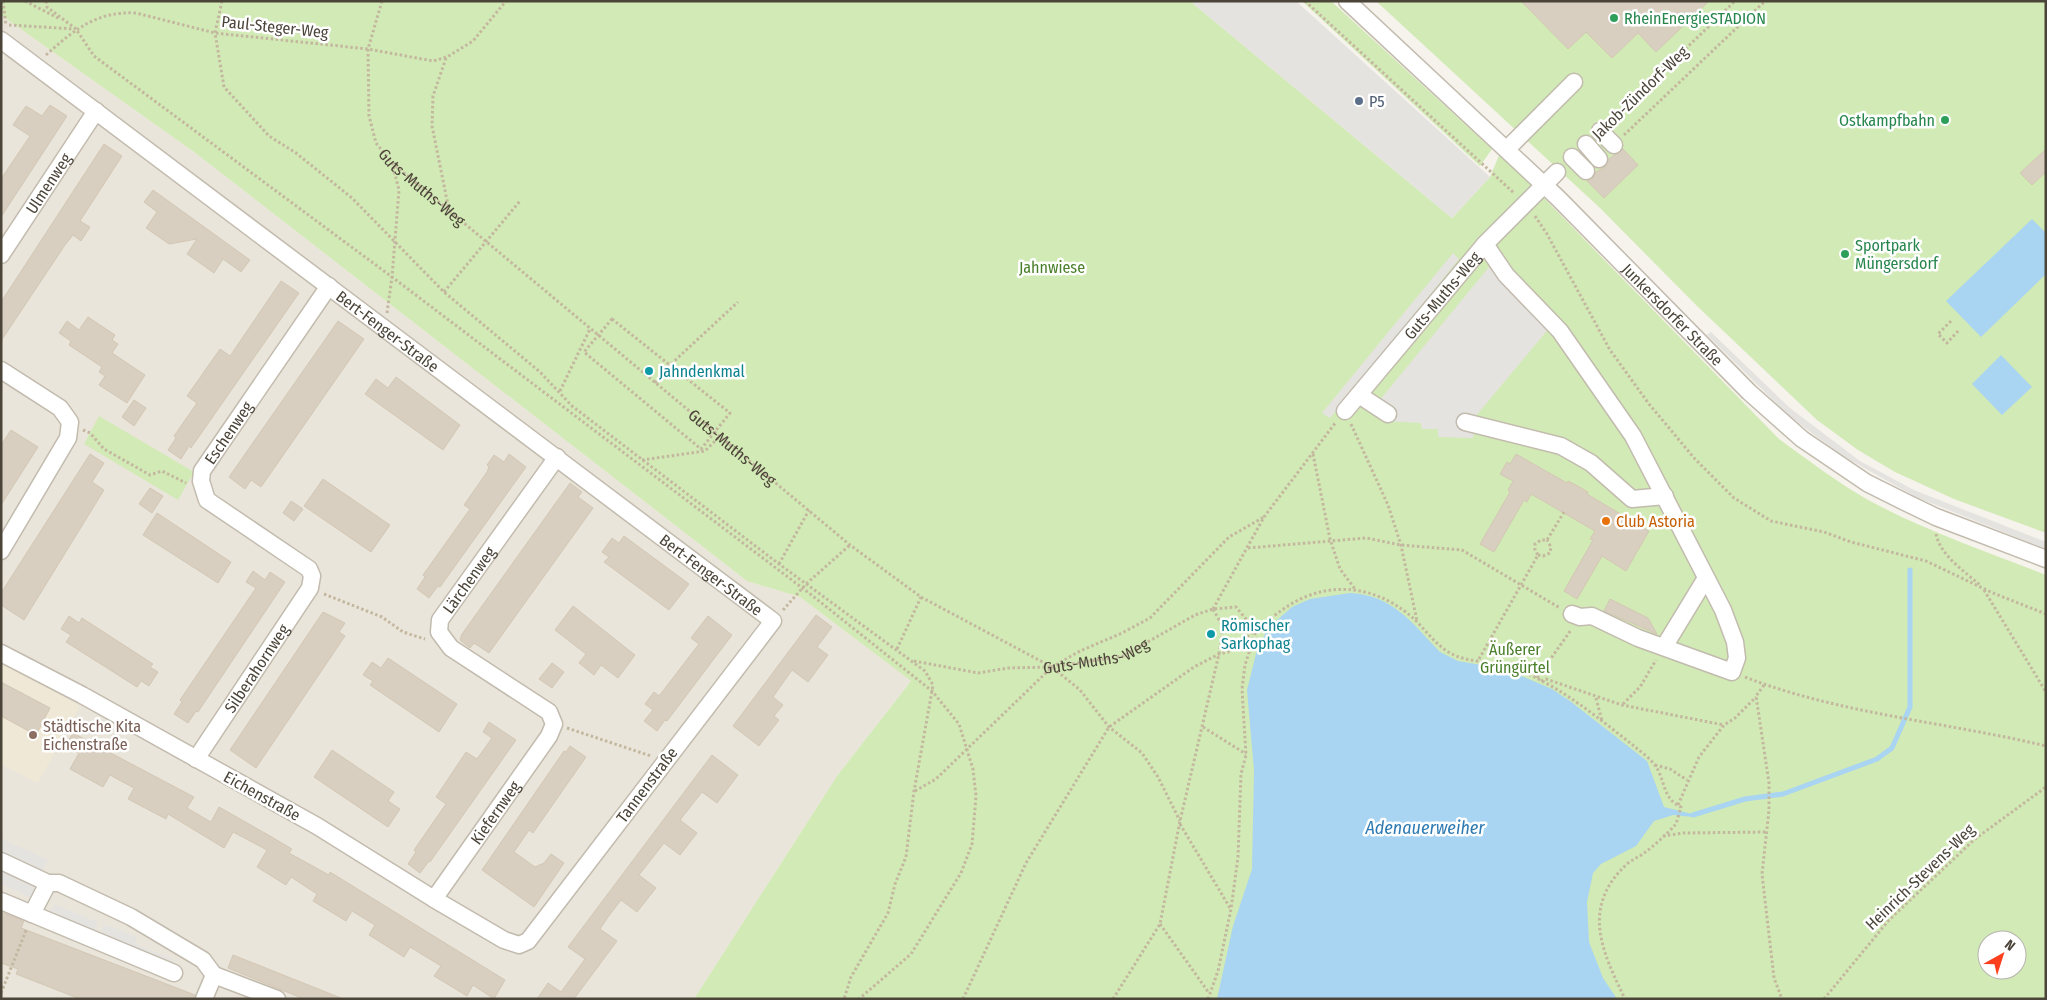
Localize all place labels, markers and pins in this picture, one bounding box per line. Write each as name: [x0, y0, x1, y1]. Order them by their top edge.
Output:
place label: RheinEnergieSTADION: [1624, 9, 1766, 28]
marker: RheinEnergieSTADION: [1608, 12, 1620, 24]
place label: P5: [1369, 92, 1384, 111]
marker: P5: [1353, 95, 1365, 107]
place label: Ostkampfbahn: [1839, 111, 1935, 130]
marker: Ostkampfbahn: [1939, 114, 1951, 126]
place label: Sportpark Müngersdorf: [1855, 236, 1939, 273]
marker: Sportpark Müngersdorf: [1839, 248, 1851, 260]
place label: Jahndenkmal: [659, 362, 745, 381]
marker: Jahndenkmal: [643, 365, 655, 377]
place label: Club Astoria: [1616, 512, 1695, 531]
marker: Club Astoria: [1600, 515, 1612, 527]
place label: Römischer Sarkophag: [1221, 616, 1291, 653]
marker: Römischer Sarkophag: [1205, 628, 1217, 640]
place label: Städtische Kita Eichenstraße: [43, 717, 141, 754]
marker: Städtische Kita Eichenstraße: [27, 729, 39, 741]

